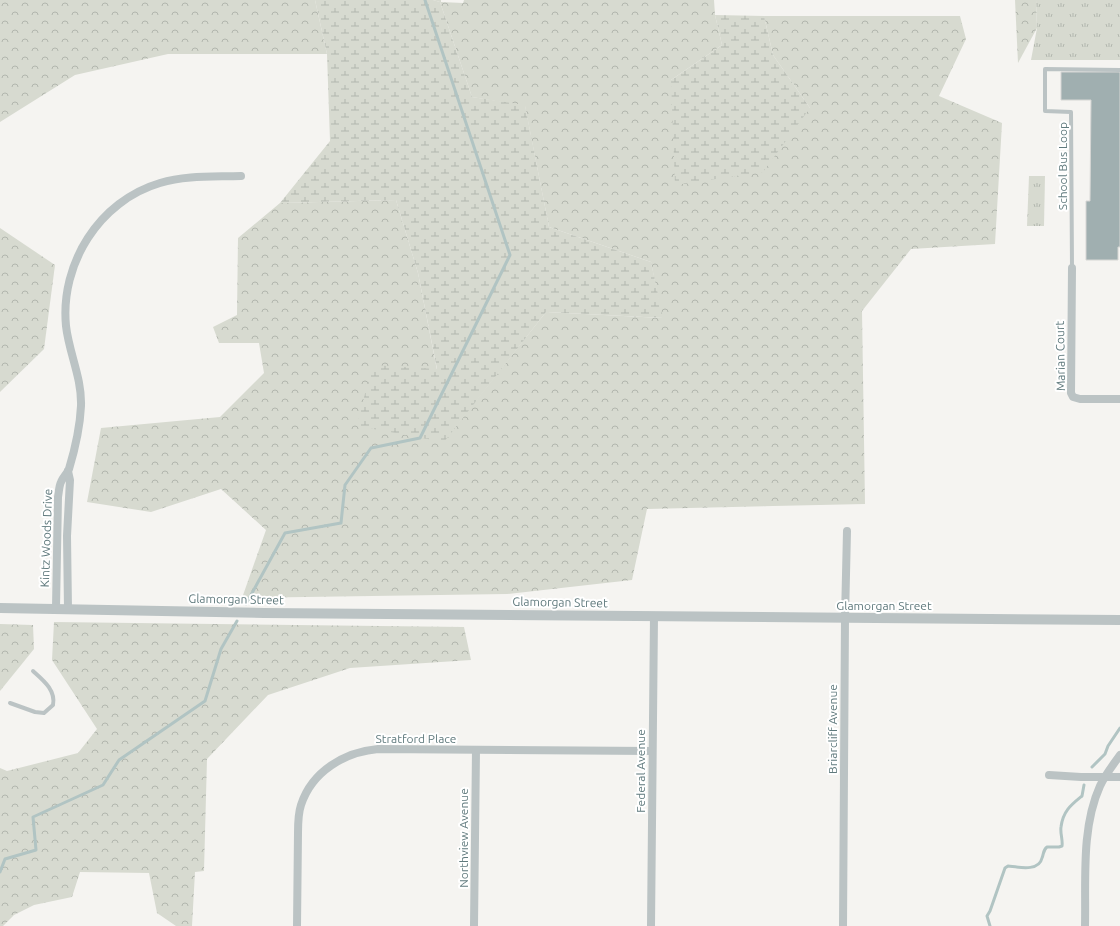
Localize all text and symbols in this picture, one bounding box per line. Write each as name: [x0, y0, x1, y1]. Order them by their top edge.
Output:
street label: School Bus Loop: [1056, 122, 1069, 210]
street label: Marian Court: [1053, 320, 1067, 391]
street label: Kintz Woods Drive: [38, 488, 54, 588]
street label: Glamorgan Street: [188, 592, 284, 606]
street label: Glamorgan Street: [512, 595, 608, 609]
street label: Glamorgan Street: [836, 599, 932, 612]
street label: Briarcliff Avenue: [826, 684, 839, 774]
street label: Federal Avenue: [634, 729, 647, 813]
street label: Stratford Place: [376, 732, 457, 745]
street label: Northview Avenue: [457, 788, 470, 888]

